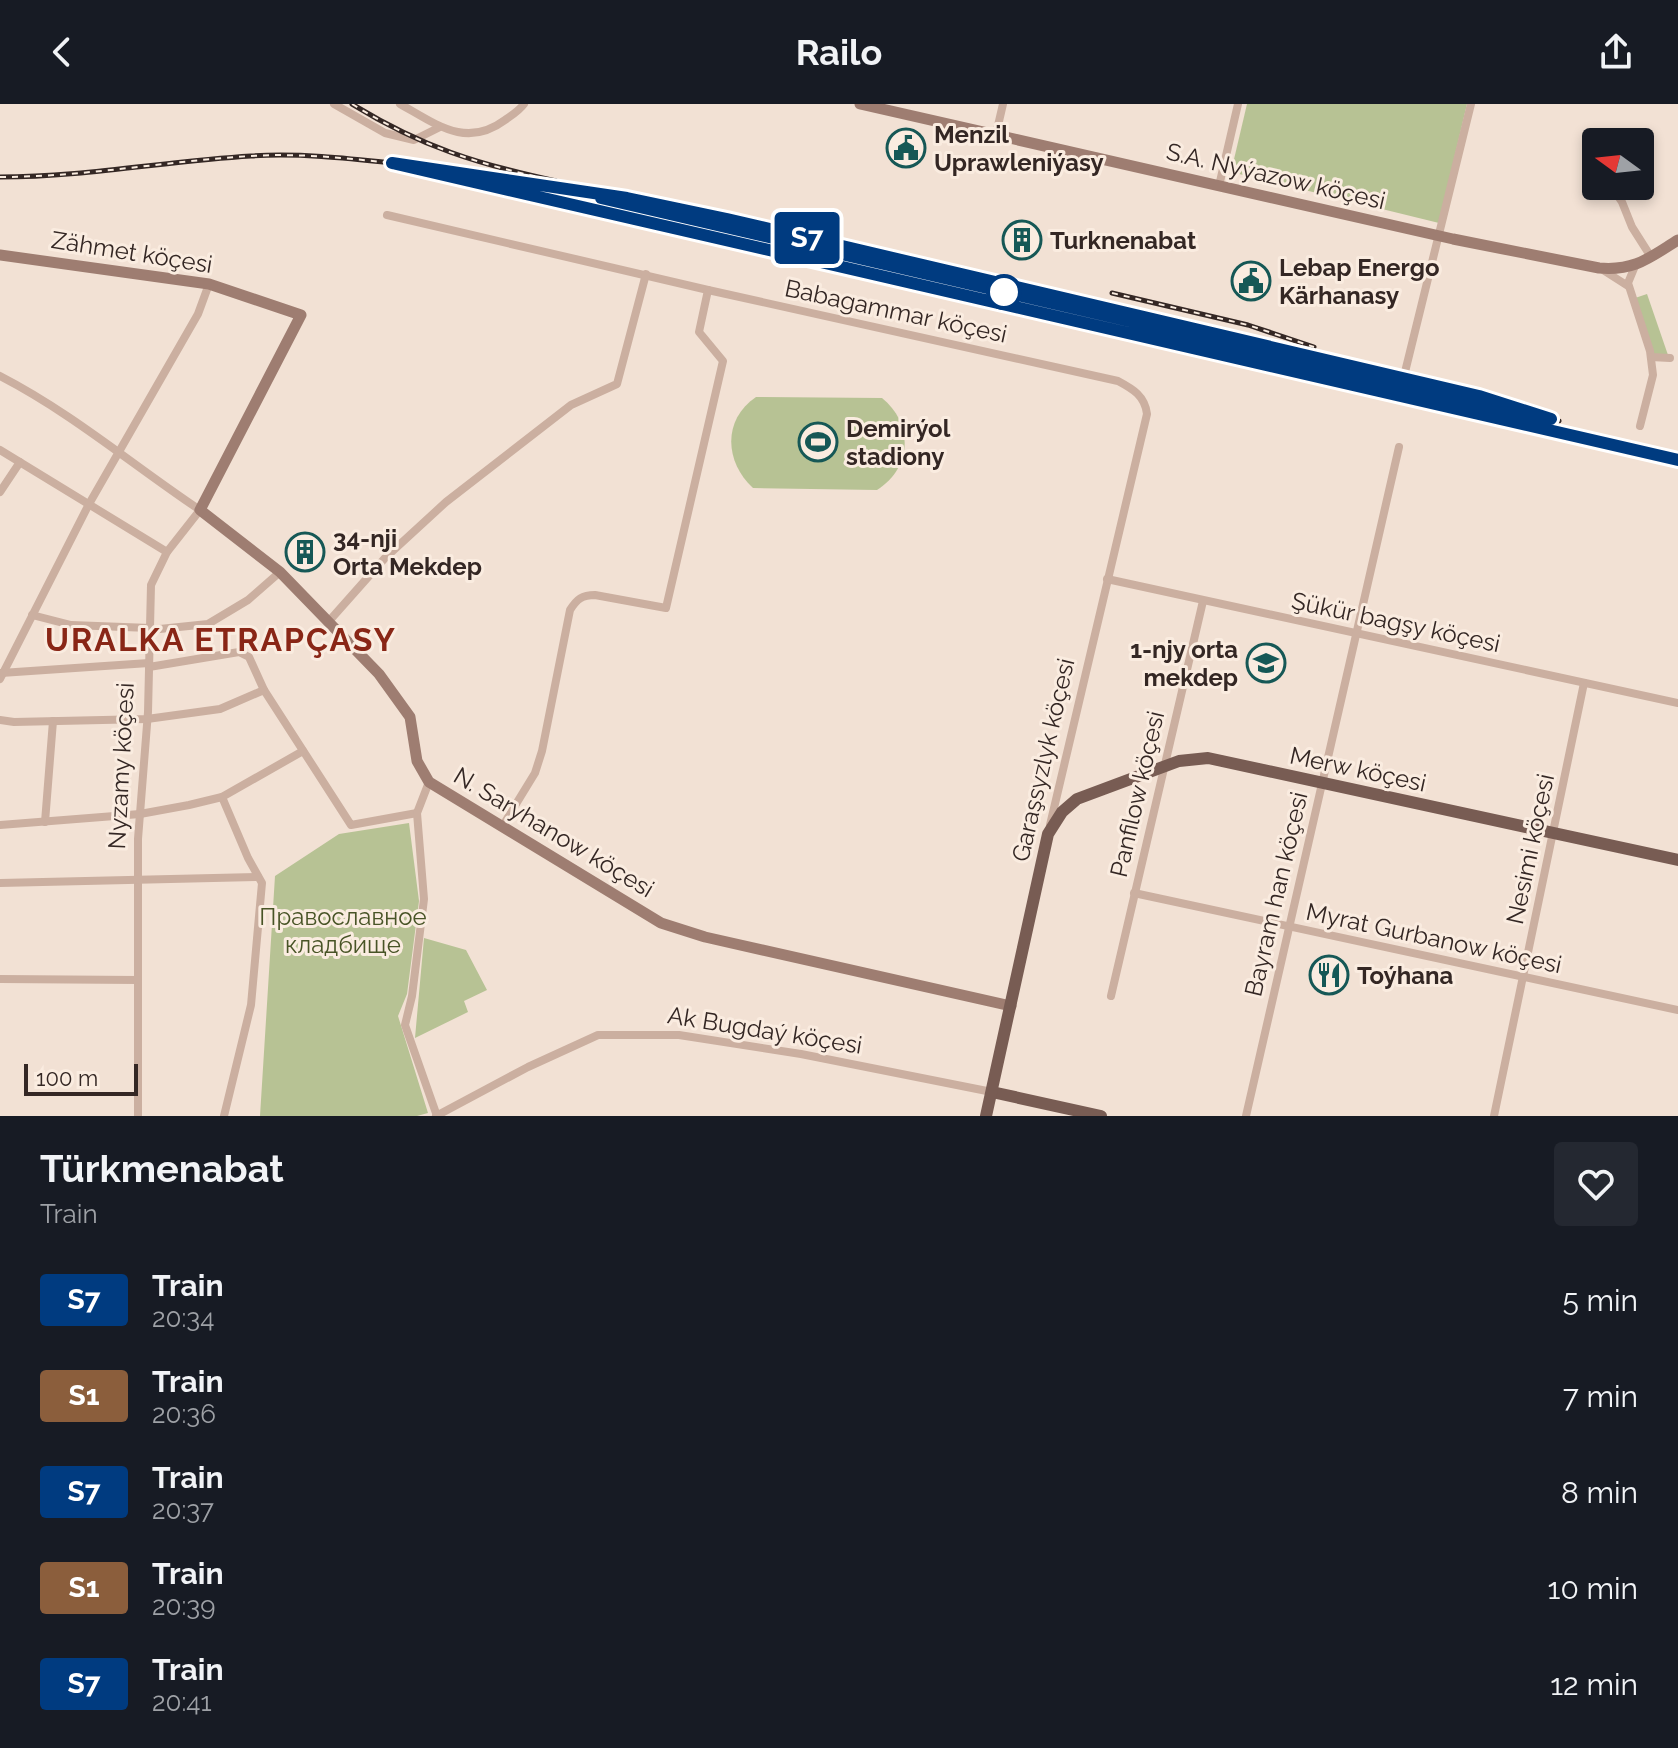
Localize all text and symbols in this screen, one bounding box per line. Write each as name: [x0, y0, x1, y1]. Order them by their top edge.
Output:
icon: back: [40, 30, 84, 74]
icon: share: [1594, 30, 1638, 74]
text: Railo: [796, 31, 882, 73]
place label: Menzil Uprawleniýasy: [934, 120, 1104, 177]
public building icon: Menzil Uprawleniýasy: [885, 127, 927, 169]
north arrow: [1582, 128, 1654, 200]
map controls: [1582, 128, 1654, 200]
street label: S.A. Nyýazow köçesi: [1164, 137, 1388, 215]
line badge: S7: [771, 212, 843, 264]
building icon: Turknenabat: [1001, 219, 1043, 261]
text: S7: [791, 221, 823, 254]
street label: Zähmet köçesi: [49, 225, 215, 279]
place label: Turknenabat: [1050, 226, 1196, 255]
place label: Lebap Energo Kärhanasy: [1279, 253, 1439, 310]
public building icon: Lebap Energo Kärhanasy: [1230, 260, 1272, 302]
street label: Babagammar köçesi: [782, 273, 1010, 349]
unlabelled marker: [987, 275, 1021, 309]
place label: Demirýol stadiony: [846, 414, 951, 471]
sports icon: Demirýol stadiony: [797, 421, 839, 463]
place label: 34-nji Orta Mekdep: [333, 524, 482, 581]
building icon: 34-nji Orta Mekdep: [284, 531, 326, 573]
street label: Şükür bagşy köçesi: [1289, 586, 1503, 658]
district label: URALKA ETRAPÇASY: [45, 621, 397, 658]
place label: 1-njy orta mekdep: [1130, 635, 1238, 692]
school or university icon: 1-njy orta mekdep: [1245, 642, 1287, 684]
street label: Garaşsyzlyk köçesi: [1006, 656, 1080, 864]
street label: Nyzamy köçesi: [102, 682, 140, 850]
street label: Panfilow köçesi: [1104, 708, 1170, 880]
street label: Merw köçesi: [1287, 740, 1429, 798]
street label: N. Saryhanow köçesi: [449, 761, 659, 903]
street label: Nesimi köçesi: [1500, 771, 1560, 927]
street label: Bayram han köçesi: [1238, 789, 1314, 999]
street label: Myrat Gurbanow köçesi: [1304, 897, 1564, 979]
park label: Православное кладбище: [259, 902, 427, 959]
restaurant icon: Toýhana: [1308, 954, 1350, 996]
place label: Toýhana: [1357, 961, 1454, 990]
street label: Ak Bugdaý köçesi: [666, 1000, 864, 1060]
scale bar: [24, 1060, 138, 1096]
text: 100 m: [36, 1065, 98, 1091]
button: heart: [1554, 1142, 1638, 1226]
text: Türkmenabat: [40, 1146, 284, 1191]
text: Train: [40, 1199, 98, 1229]
text: Train: [152, 1268, 224, 1303]
text: S7: [68, 1283, 100, 1316]
text: 5 min: [1562, 1283, 1638, 1318]
text: 20:34: [152, 1303, 214, 1333]
text: Train: [152, 1364, 224, 1399]
text: S1: [69, 1379, 100, 1412]
text: 7 min: [1563, 1379, 1638, 1414]
text: 20:36: [152, 1399, 216, 1429]
text: Train: [152, 1460, 224, 1495]
text: S7: [68, 1475, 100, 1508]
text: 8 min: [1561, 1475, 1638, 1510]
text: 20:37: [152, 1495, 214, 1525]
text: Train: [152, 1556, 224, 1591]
text: S1: [69, 1571, 100, 1604]
text: 10 min: [1548, 1571, 1638, 1606]
text: 20:39: [152, 1591, 215, 1621]
text: Train: [152, 1652, 224, 1687]
text: S7: [68, 1667, 100, 1700]
text: 12 min: [1550, 1667, 1638, 1702]
text: 20:41: [152, 1687, 212, 1717]

